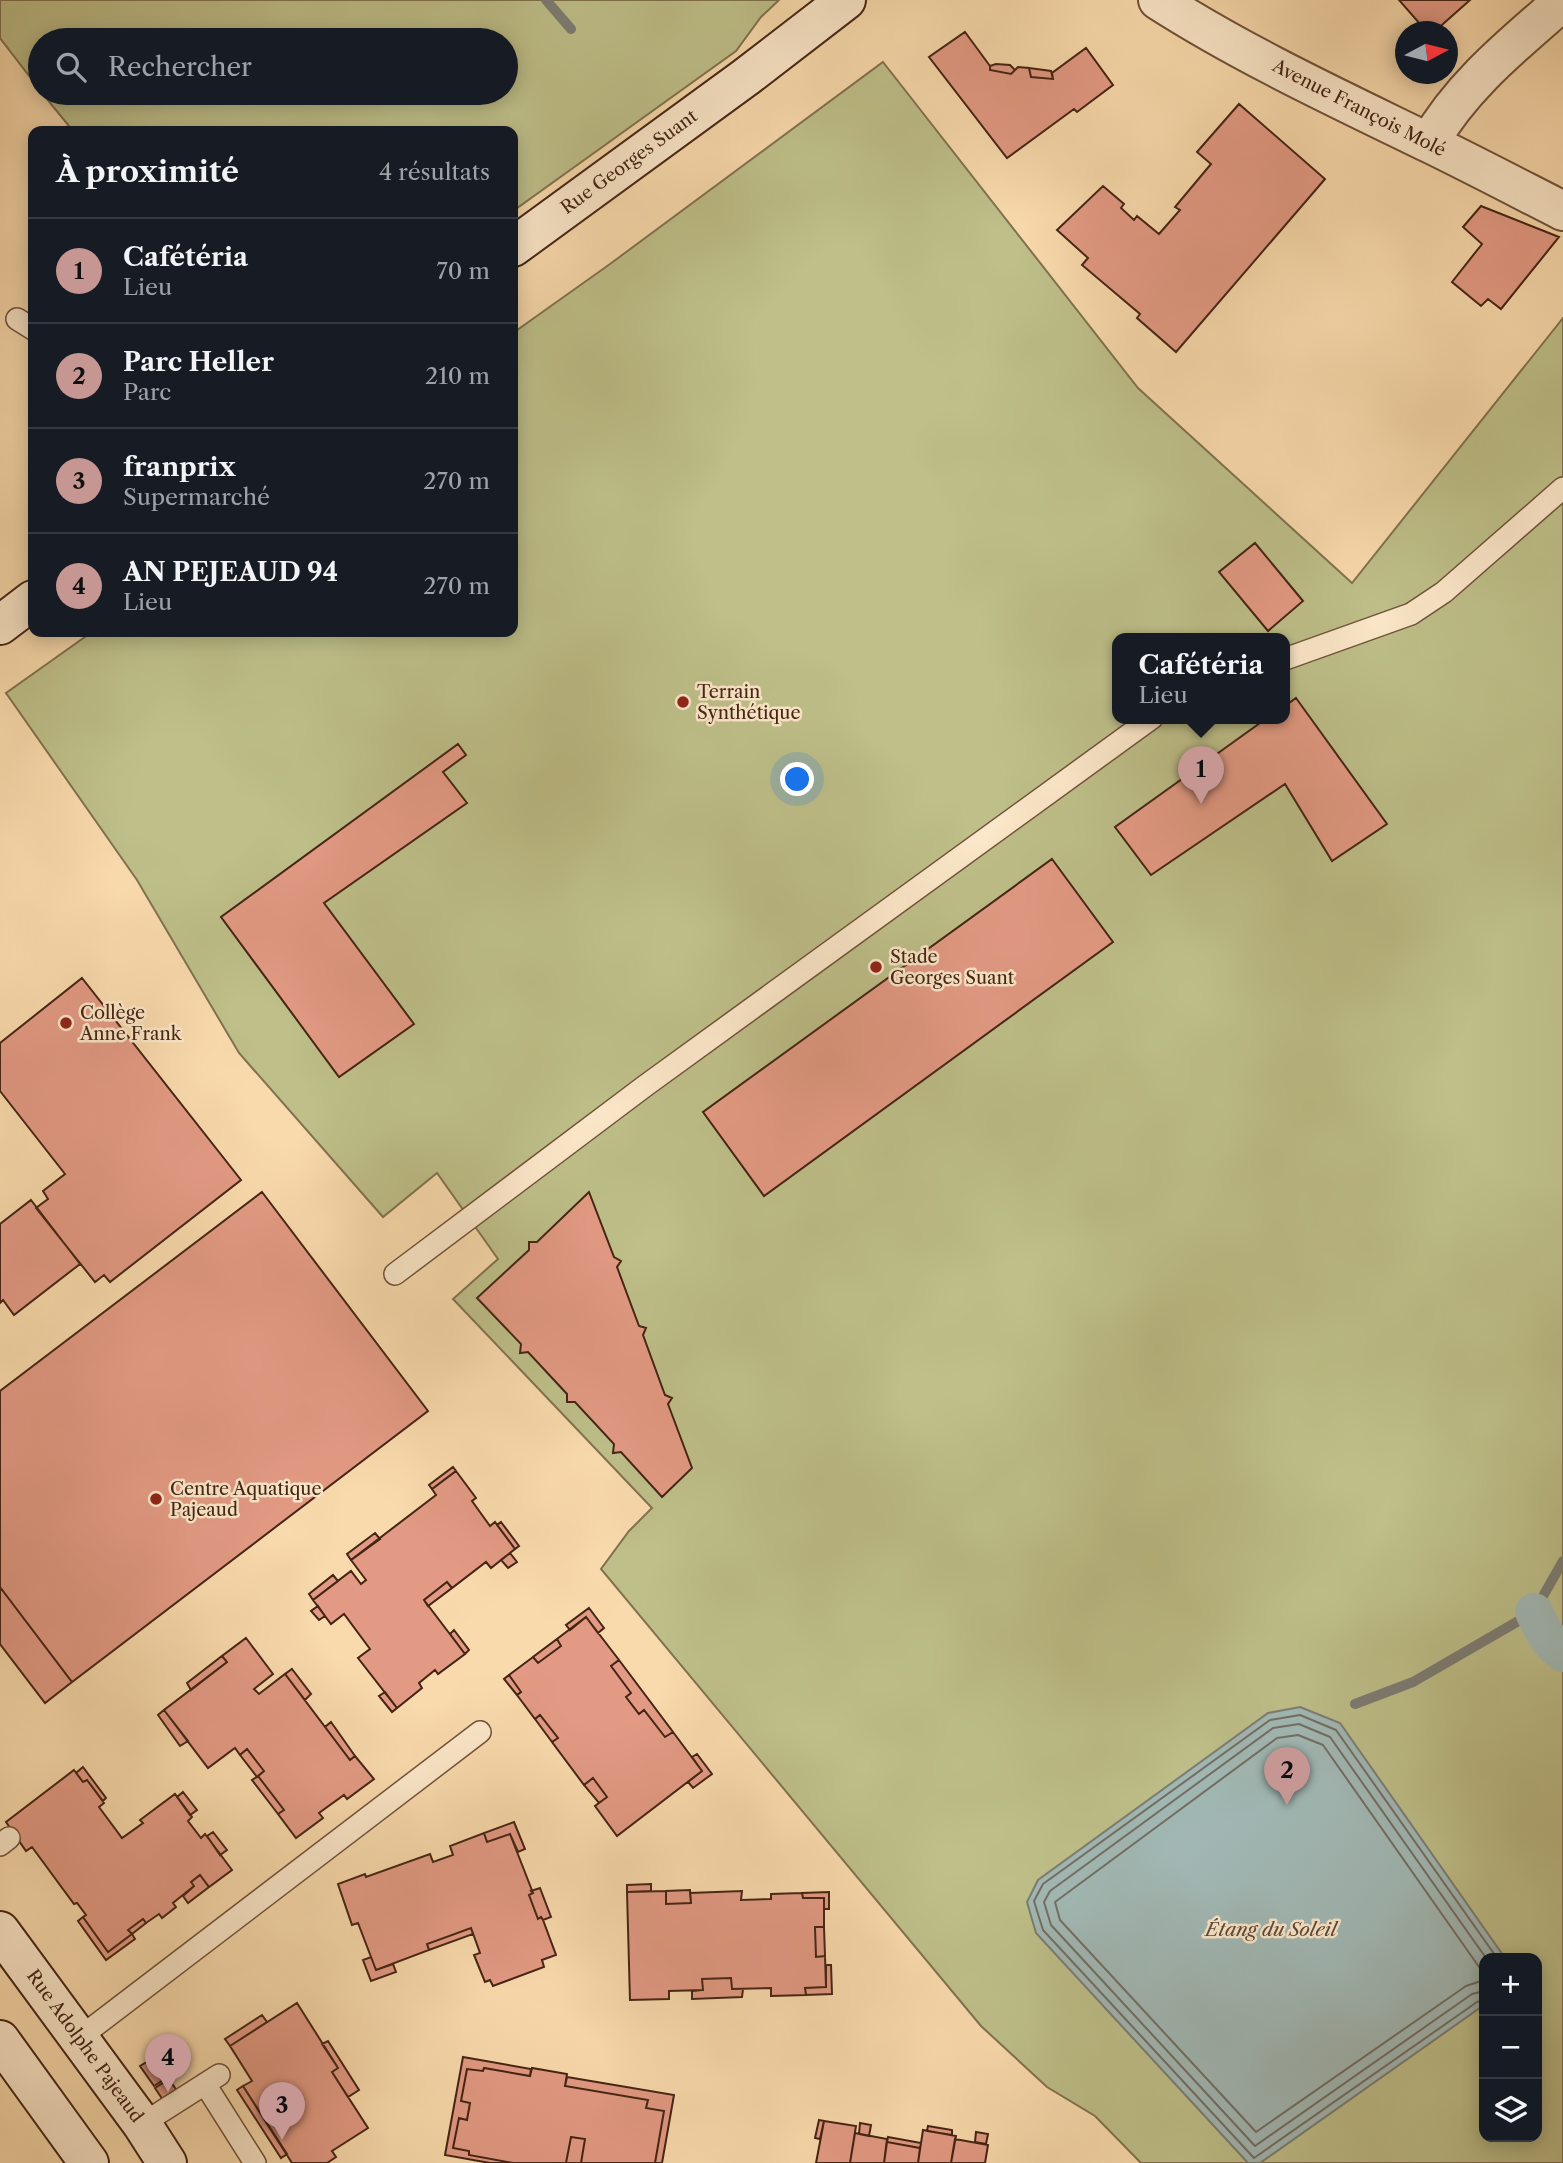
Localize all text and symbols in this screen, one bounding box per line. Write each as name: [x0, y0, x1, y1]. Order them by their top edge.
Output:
north arrow: [1395, 21, 1458, 84]
search box: [28, 28, 518, 105]
icon: search: [52, 48, 90, 86]
text: Rechercher: [108, 51, 252, 83]
street label: Avenue François Molé: [1268, 54, 1449, 161]
street label: Rue Georges Suant: [556, 105, 702, 219]
text: À proximité: [56, 153, 239, 190]
text: 4 résultats: [379, 158, 490, 186]
text: Cafétéria: [123, 241, 248, 273]
text: 1: [74, 257, 84, 285]
text: 70 m: [437, 257, 490, 285]
text: Lieu: [123, 273, 172, 301]
text: Parc Heller: [123, 346, 274, 378]
text: 2: [72, 362, 86, 390]
text: 210 m: [425, 362, 490, 390]
text: Parc: [123, 378, 171, 406]
text: franprix: [123, 451, 236, 483]
text: 3: [73, 467, 86, 495]
text: 270 m: [423, 467, 490, 495]
text: Supermarché: [123, 483, 270, 511]
text: AN PEJEAUD 94: [123, 556, 338, 588]
text: 4: [72, 572, 86, 600]
text: 270 m: [423, 572, 490, 600]
text: Lieu: [123, 588, 172, 616]
popup: [1112, 633, 1290, 724]
text: Cafétéria: [1138, 649, 1264, 681]
place label: Terrain Synthétique: [697, 681, 801, 724]
text: Lieu: [1138, 681, 1188, 709]
marker: Terrain Synthétique: [675, 694, 691, 710]
pin: 1: [1178, 746, 1224, 804]
your location: [780, 762, 814, 796]
place label: Stade Georges Suant: [890, 946, 1015, 989]
marker: Stade Georges Suant: [868, 959, 884, 975]
place label: Collège Anne Frank: [79, 1002, 183, 1045]
marker: Collège Anne Frank: [58, 1015, 74, 1031]
place label: Centre Aquatique Pajeaud: [170, 1478, 322, 1521]
marker: Centre Aquatique Pajeaud: [148, 1491, 164, 1507]
pin: 2: [1264, 1747, 1310, 1805]
water label: Étang du Soleil: [1203, 1918, 1339, 1941]
map controls: [1479, 1953, 1542, 2142]
button: +: [1479, 1953, 1542, 2016]
street label: Rue Adolphe Pajeaud: [22, 1965, 148, 2127]
button: −: [1479, 2016, 1542, 2079]
pin: 4: [145, 2034, 191, 2092]
button: layers: [1479, 2079, 1542, 2142]
pin: 3: [259, 2082, 305, 2140]

